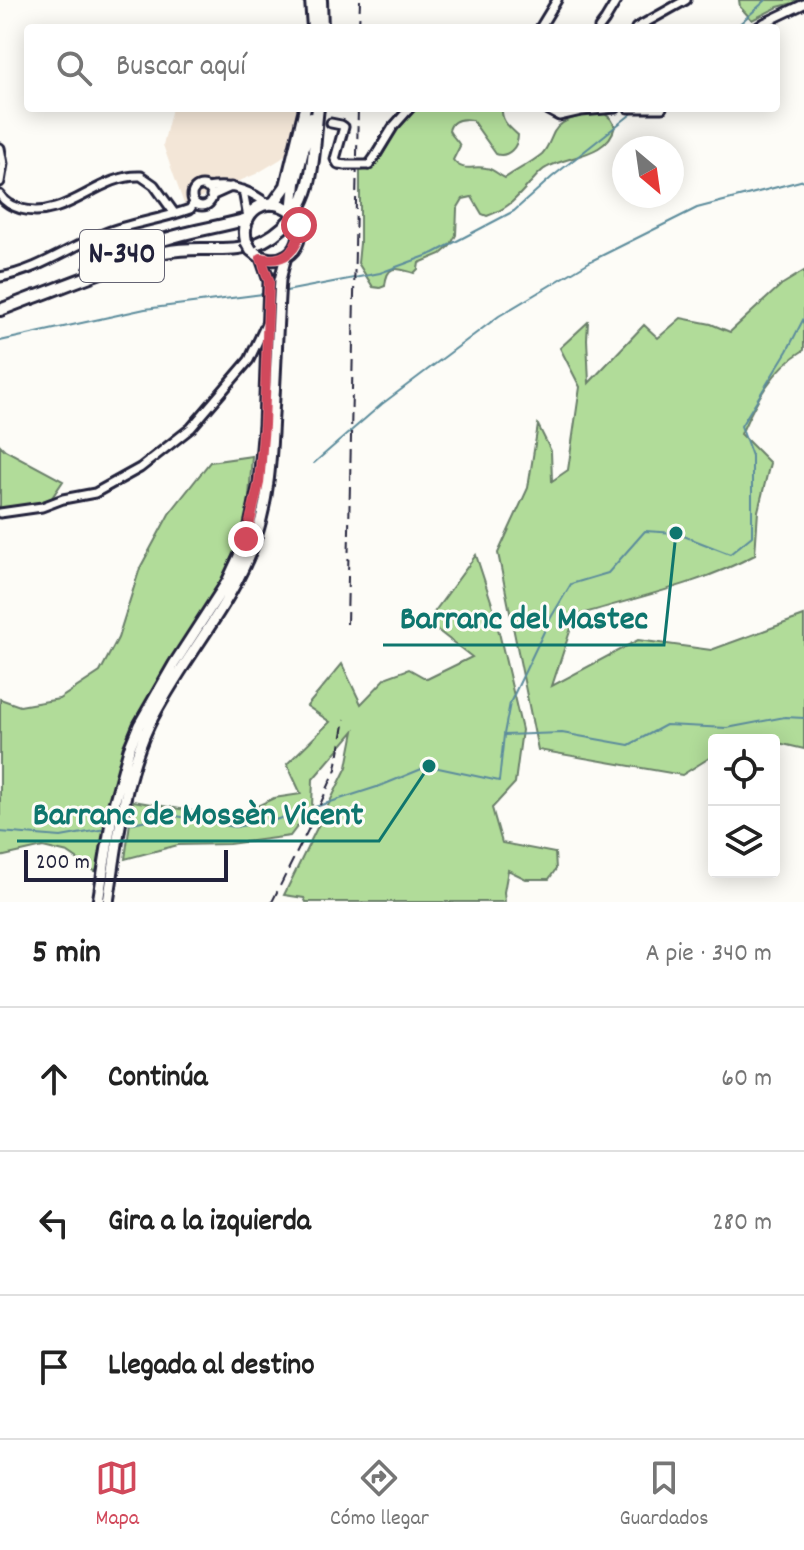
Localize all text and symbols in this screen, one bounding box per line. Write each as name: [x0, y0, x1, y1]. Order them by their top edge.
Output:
search box: [24, 24, 780, 112]
icon: search: [52, 46, 96, 90]
text: Buscar aquí: [116, 47, 246, 90]
north arrow: [612, 136, 684, 208]
route start: [281, 207, 317, 243]
road number: N-340: [80, 230, 164, 282]
route end: [228, 521, 264, 557]
callout: Barranc del Mastec: [383, 587, 664, 645]
text: Barranc del Mastec: [400, 597, 648, 646]
map controls: [708, 734, 780, 878]
button: locate: [708, 734, 780, 806]
callout: Barranc de Mossèn Vicent: [17, 783, 379, 841]
text: Barranc de Mossèn Vicent: [33, 793, 364, 842]
button: layers: [708, 806, 780, 878]
scale bar: [24, 846, 228, 882]
text: 200 m: [36, 848, 90, 879]
text: 5 min: [32, 930, 101, 979]
text: A pie · 340 m: [645, 936, 772, 973]
icon: ahead: [32, 1057, 76, 1101]
text: Continúa: [108, 1058, 207, 1101]
text: 60 m: [721, 1061, 772, 1098]
icon: left: [32, 1201, 76, 1245]
text: Gira a la izquierda: [108, 1202, 311, 1245]
text: 280 m: [712, 1205, 772, 1242]
icon: arrive: [32, 1345, 76, 1389]
text: Llegada al destino: [108, 1346, 315, 1389]
tab: Mapa: [95, 1456, 139, 1535]
tab: Cómo llegar: [330, 1456, 429, 1535]
tab: Guardados: [620, 1456, 709, 1535]

